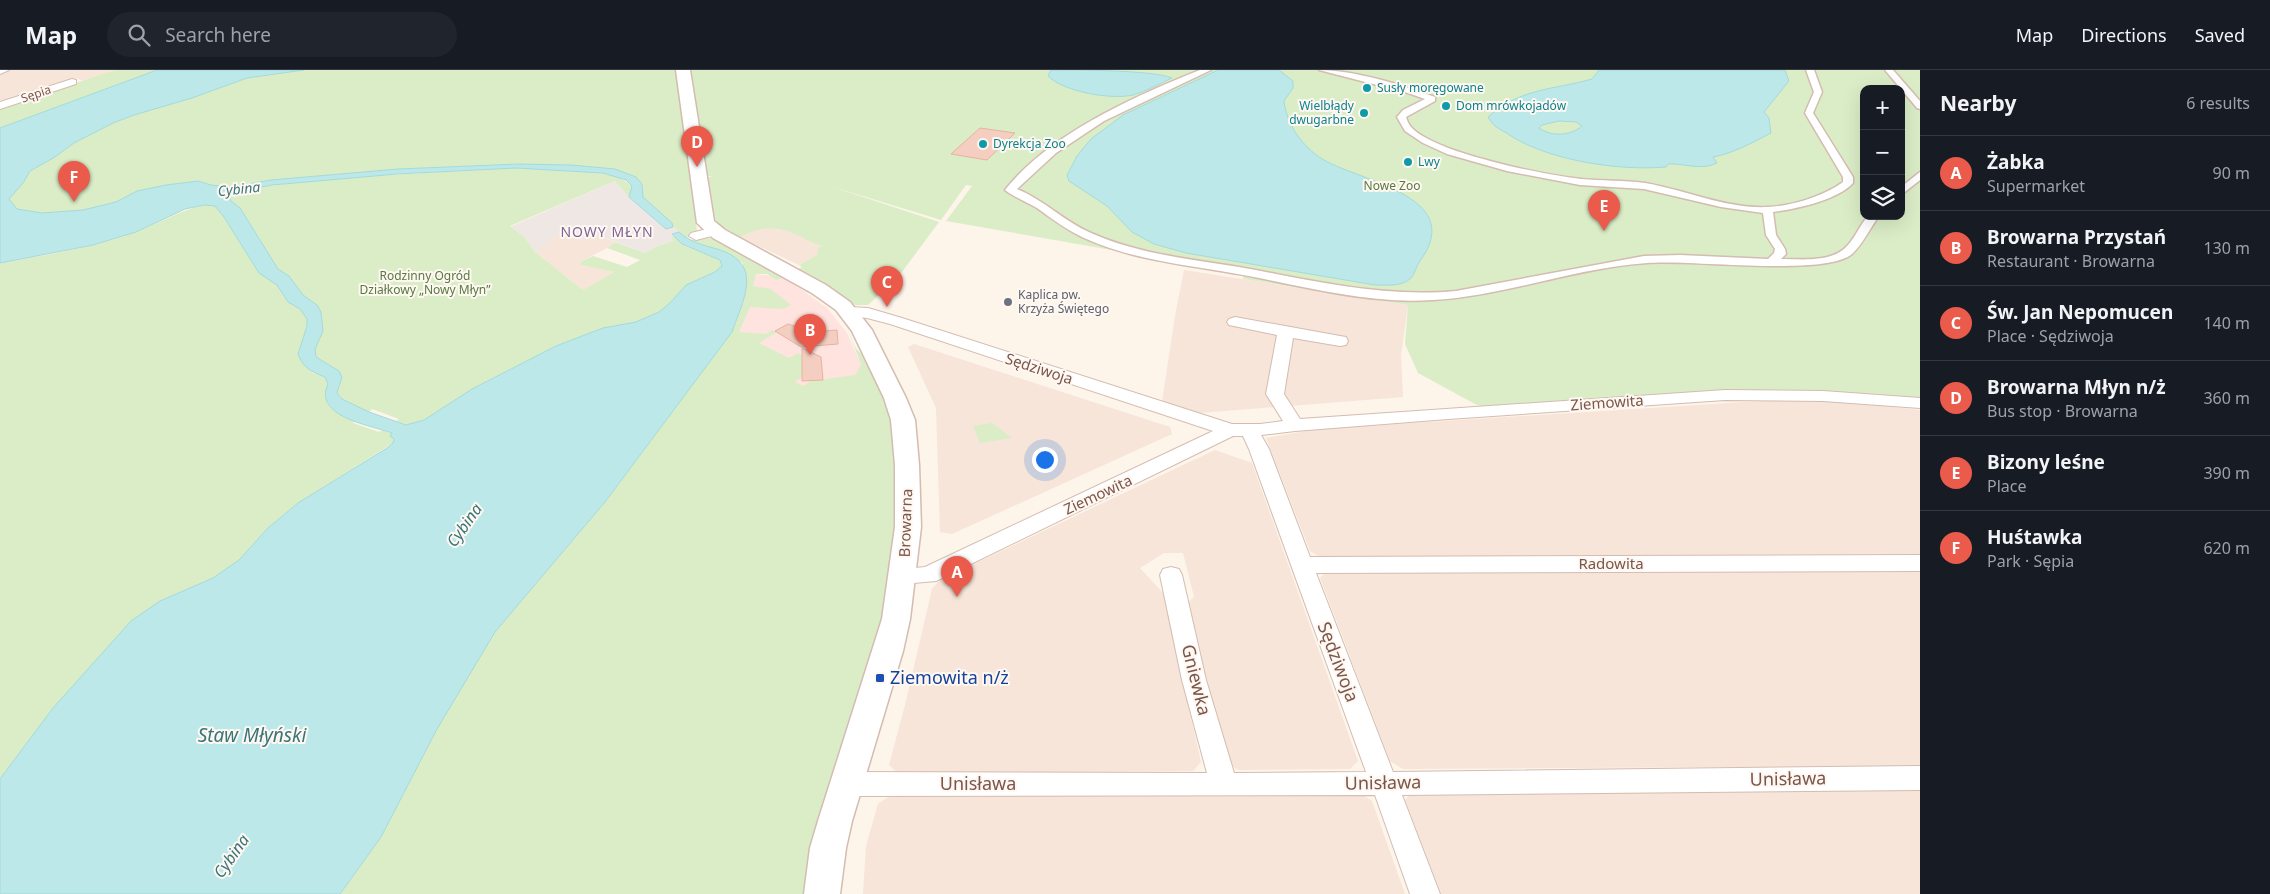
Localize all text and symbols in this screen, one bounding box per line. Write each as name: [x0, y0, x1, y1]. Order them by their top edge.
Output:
search box: [107, 12, 457, 57]
text: Map: [25, 18, 77, 51]
icon: search: [125, 21, 153, 49]
text: Search here: [165, 22, 271, 48]
text: Map: [2016, 23, 2053, 47]
text: Directions: [2081, 23, 2167, 47]
text: Saved: [2195, 23, 2245, 47]
place label: Susły moręgowane: [1377, 79, 1484, 96]
street label: Sępia: [19, 81, 53, 107]
marker: Susły moręgowane: [1361, 82, 1373, 94]
map controls: [1860, 85, 1905, 220]
button: +: [1860, 85, 1905, 130]
text: Nearby: [1940, 89, 2016, 117]
text: 6 results: [2186, 92, 2250, 114]
place label: Wielbłądy dwugarbne: [1289, 97, 1355, 128]
place label: Dom mrówkojadów: [1456, 97, 1567, 114]
marker: Dom mrówkojadów: [1440, 100, 1452, 112]
marker: Wielbłądy dwugarbne: [1358, 107, 1370, 119]
pin: D: [681, 126, 713, 167]
button: −: [1860, 130, 1905, 175]
place label: Dyrekcja Zoo: [993, 135, 1066, 152]
marker: Dyrekcja Zoo: [977, 138, 989, 150]
text: Żabka: [1987, 149, 2045, 175]
place label: Lwy: [1418, 153, 1441, 170]
marker: Lwy: [1402, 156, 1414, 168]
pin: F: [58, 161, 90, 202]
text: A: [1950, 162, 1962, 184]
text: 90 m: [2213, 162, 2250, 184]
button: layers: [1860, 175, 1905, 220]
text: Supermarket: [1987, 175, 2085, 197]
water label: Cybina: [217, 177, 261, 200]
park label: Nowe Zoo: [1364, 177, 1420, 194]
pin: E: [1588, 190, 1620, 231]
district label: NOWY MŁYN: [560, 222, 654, 241]
text: Browarna Przystań: [1987, 224, 2166, 250]
text: B: [1951, 237, 1961, 259]
text: 130 m: [2203, 237, 2250, 259]
text: Restaurant · Browarna: [1987, 250, 2155, 272]
pin: C: [871, 266, 903, 307]
park label: Rodzinny Ogród Działkowy „Nowy Młyn”: [360, 267, 491, 298]
place label: Kaplica pw. Krzyża Świętego: [1018, 286, 1109, 317]
marker: Kaplica pw. Krzyża Świętego: [1002, 296, 1014, 308]
text: Św. Jan Nepomucen: [1987, 299, 2173, 325]
text: C: [1951, 312, 1961, 334]
text: 140 m: [2203, 312, 2250, 334]
pin: B: [794, 314, 826, 355]
text: Place · Sędziwoja: [1987, 325, 2114, 347]
street label: Sędziwoja: [1003, 348, 1076, 388]
text: Browarna Młyn n/ż: [1987, 374, 2166, 400]
text: D: [1950, 387, 1962, 409]
text: 360 m: [2203, 387, 2250, 409]
street label: Ziemowita: [1570, 389, 1644, 415]
text: Bus stop · Browarna: [1987, 400, 2138, 422]
your location: [1032, 447, 1058, 473]
text: Bizony leśne: [1987, 449, 2105, 475]
text: E: [1952, 462, 1960, 484]
text: 390 m: [2203, 462, 2250, 484]
street label: Ziemowita: [1060, 470, 1135, 519]
text: Place: [1987, 475, 2027, 497]
street label: Browarna: [894, 488, 916, 558]
water label: Cybina: [441, 499, 487, 551]
text: Huśtawka: [1987, 524, 2082, 550]
text: F: [1952, 537, 1960, 559]
text: 620 m: [2203, 537, 2250, 559]
text: Park · Sępia: [1987, 550, 2074, 572]
street label: Radowita: [1578, 553, 1644, 573]
pin: A: [941, 556, 973, 597]
street label: Sędziwoja: [1313, 618, 1365, 705]
street label: Gniewka: [1177, 642, 1217, 718]
place label: Ziemowita n/ż: [890, 665, 1009, 689]
marker: Ziemowita n/ż: [874, 672, 886, 684]
water label: Staw Młyński: [198, 722, 307, 748]
street label: Unisława: [1750, 765, 1826, 791]
street label: Unisława: [1345, 769, 1421, 795]
street label: Unisława: [940, 771, 1016, 795]
water label: Cybina: [208, 830, 254, 882]

